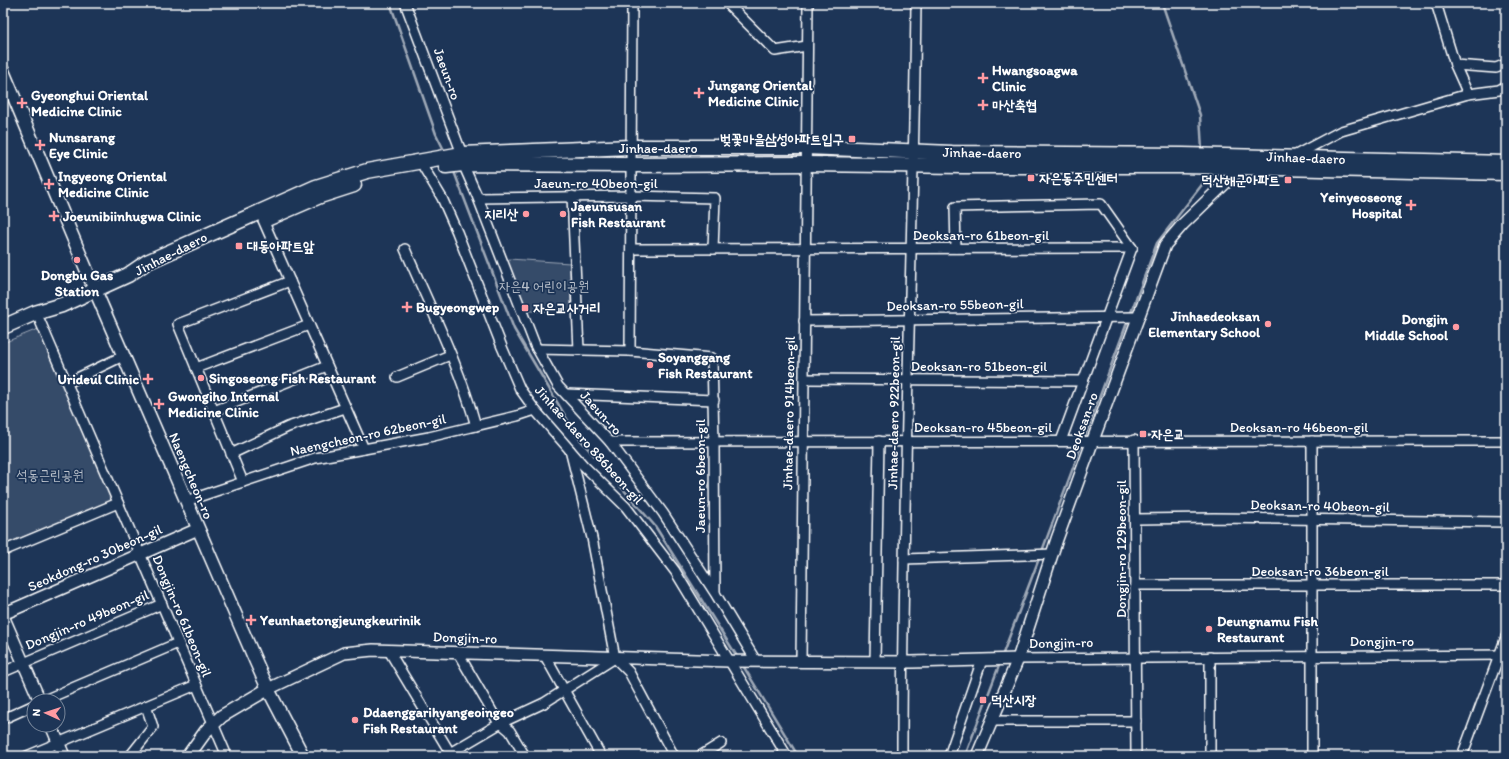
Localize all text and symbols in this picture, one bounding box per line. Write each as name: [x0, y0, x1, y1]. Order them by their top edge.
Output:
street label: Jaeun-ro: [430, 46, 464, 102]
place label: Hwangsoagwa Clinic: [992, 62, 1078, 95]
marker: Hwangsoagwa Clinic: [977, 72, 989, 84]
place label: Jungang Oriental Medicine Clinic: [707, 77, 813, 110]
place label: Gyeonghui Oriental Medicine Clinic: [31, 87, 149, 120]
marker: Jungang Oriental Medicine Clinic: [693, 87, 705, 99]
marker: Gyeonghui Oriental Medicine Clinic: [16, 97, 28, 109]
place label: 마산축협: [992, 97, 1037, 114]
marker: 마산축협: [977, 99, 989, 111]
place label: Nunsarang Eye Clinic: [49, 129, 116, 162]
place label: 벚꽃마을삼성아파트입구: [720, 131, 844, 148]
marker: 벚꽃마을삼성아파트입구: [847, 134, 857, 144]
marker: Nunsarang Eye Clinic: [34, 139, 46, 151]
street label: Jinhae-daero: [619, 140, 698, 157]
street label: Jinhae-daero: [942, 144, 1022, 162]
street label: Jinhae-daero: [1266, 148, 1346, 168]
place label: Ingyeong Oriental Medicine Clinic: [58, 168, 168, 201]
place label: 자은동주민센터: [1039, 170, 1118, 187]
place label: 덕산해군아파트: [1201, 172, 1280, 189]
marker: 자은동주민센터: [1026, 173, 1036, 183]
street label: Jaeun-ro 40beon-gil: [534, 175, 658, 192]
marker: 덕산해군아파트: [1283, 175, 1293, 185]
marker: Ingyeong Oriental Medicine Clinic: [43, 178, 55, 190]
place label: Yeinyeoseong Hospital: [1319, 189, 1403, 222]
place label: Jaeunsusan Fish Restaurant: [570, 198, 666, 231]
marker: Yeinyeoseong Hospital: [1405, 199, 1417, 211]
place label: 지리산: [484, 206, 519, 223]
place label: Joeunibiinhugwa Clinic: [62, 208, 202, 225]
marker: 지리산: [521, 209, 531, 219]
marker: Jaeunsusan Fish Restaurant: [558, 209, 568, 219]
marker: Joeunibiinhugwa Clinic: [48, 210, 60, 222]
street label: Deoksan-ro 61beon-gil: [913, 227, 1049, 244]
street label: Jinhae-daero: [132, 228, 210, 280]
place label: 대동아파트앞: [246, 238, 315, 255]
marker: 대동아파트앞: [234, 241, 244, 251]
marker: Dongbu Gas Station: [72, 255, 82, 265]
place label: Dongbu Gas Station: [41, 267, 113, 300]
park label: 자은4 어린이공원: [499, 278, 589, 295]
street label: Deoksan-ro 55beon-gil: [886, 295, 1024, 315]
place label: Bugyeongwep: [416, 299, 500, 316]
place label: 자은교사거리: [533, 300, 601, 317]
marker: Bugyeongwep: [401, 301, 413, 313]
marker: 자은교사거리: [520, 303, 530, 313]
place label: Jinhaedeoksan Elementary School: [1148, 308, 1261, 341]
place label: Dongjin Middle School: [1365, 311, 1449, 344]
marker: Jinhaedeoksan Elementary School: [1263, 319, 1273, 329]
marker: Dongjin Middle School: [1451, 322, 1461, 332]
street label: Jinhae-daero 914beon-gil: [779, 336, 799, 490]
street label: Jinhae-daero 922beon-gil: [884, 336, 904, 490]
place label: Soyanggang Fish Restaurant: [658, 349, 753, 382]
street label: Deoksan-ro 51beon-gil: [911, 358, 1047, 375]
marker: Soyanggang Fish Restaurant: [645, 360, 655, 370]
place label: Singoseong Fish Restaurant: [209, 370, 377, 387]
place label: Urideul Clinic: [57, 371, 139, 388]
marker: Urideul Clinic: [142, 373, 154, 385]
marker: Singoseong Fish Restaurant: [196, 373, 206, 383]
street label: Jinhae-daero 886beon-gil: [531, 382, 647, 508]
street label: Jaeun-ro: [577, 387, 625, 439]
place label: Gwongiho Internal Medicine Clinic: [168, 388, 280, 421]
street label: Deoksan-ro: [1062, 390, 1102, 462]
marker: Gwongiho Internal Medicine Clinic: [153, 398, 165, 410]
street label: Naengcheon-ro 62beon-gil: [288, 410, 448, 460]
street label: Jaeun-ro 6beon-gil: [692, 419, 709, 533]
street label: Deoksan-ro 45beon-gil: [914, 419, 1052, 436]
street label: Deoksan-ro 46beon-gil: [1230, 419, 1368, 436]
place label: 자은교: [1151, 426, 1185, 443]
marker: 자은교: [1138, 429, 1148, 439]
street label: Naengcheon-ro: [165, 430, 217, 522]
park label: 석동근린공원: [16, 467, 84, 484]
street label: Dongjin-ro 129beon-gil: [1113, 480, 1130, 618]
street label: Deoksan-ro 40beon-gil: [1250, 496, 1390, 516]
street label: Seokdong-ro 30beon-gil: [25, 521, 165, 595]
street label: Dongjin-ro 61beon-gil: [149, 553, 215, 680]
street label: Deoksan-ro 36beon-gil: [1251, 563, 1389, 580]
street label: Dongjin-ro 49beon-gil: [23, 586, 151, 654]
place label: Yeunhaetongjeungkeurinik: [259, 612, 422, 629]
place label: Deungnamu Fish Restaurant: [1217, 613, 1318, 646]
marker: Yeunhaetongjeungkeurinik: [245, 614, 257, 626]
marker: Deungnamu Fish Restaurant: [1204, 624, 1214, 634]
street label: Dongjin-ro: [433, 628, 497, 648]
street label: Dongjin-ro: [1350, 633, 1414, 650]
street label: Dongjin-ro: [1029, 634, 1093, 652]
place label: 덕산시장: [991, 692, 1037, 709]
north arrow: [26, 693, 66, 733]
marker: 덕산시장: [978, 695, 988, 705]
place label: Ddaenggarihyangeoingeo Fish Restaurant: [363, 704, 514, 737]
text: N: [30, 708, 43, 717]
marker: Ddaenggarihyangeoingeo Fish Restaurant: [350, 715, 360, 725]

